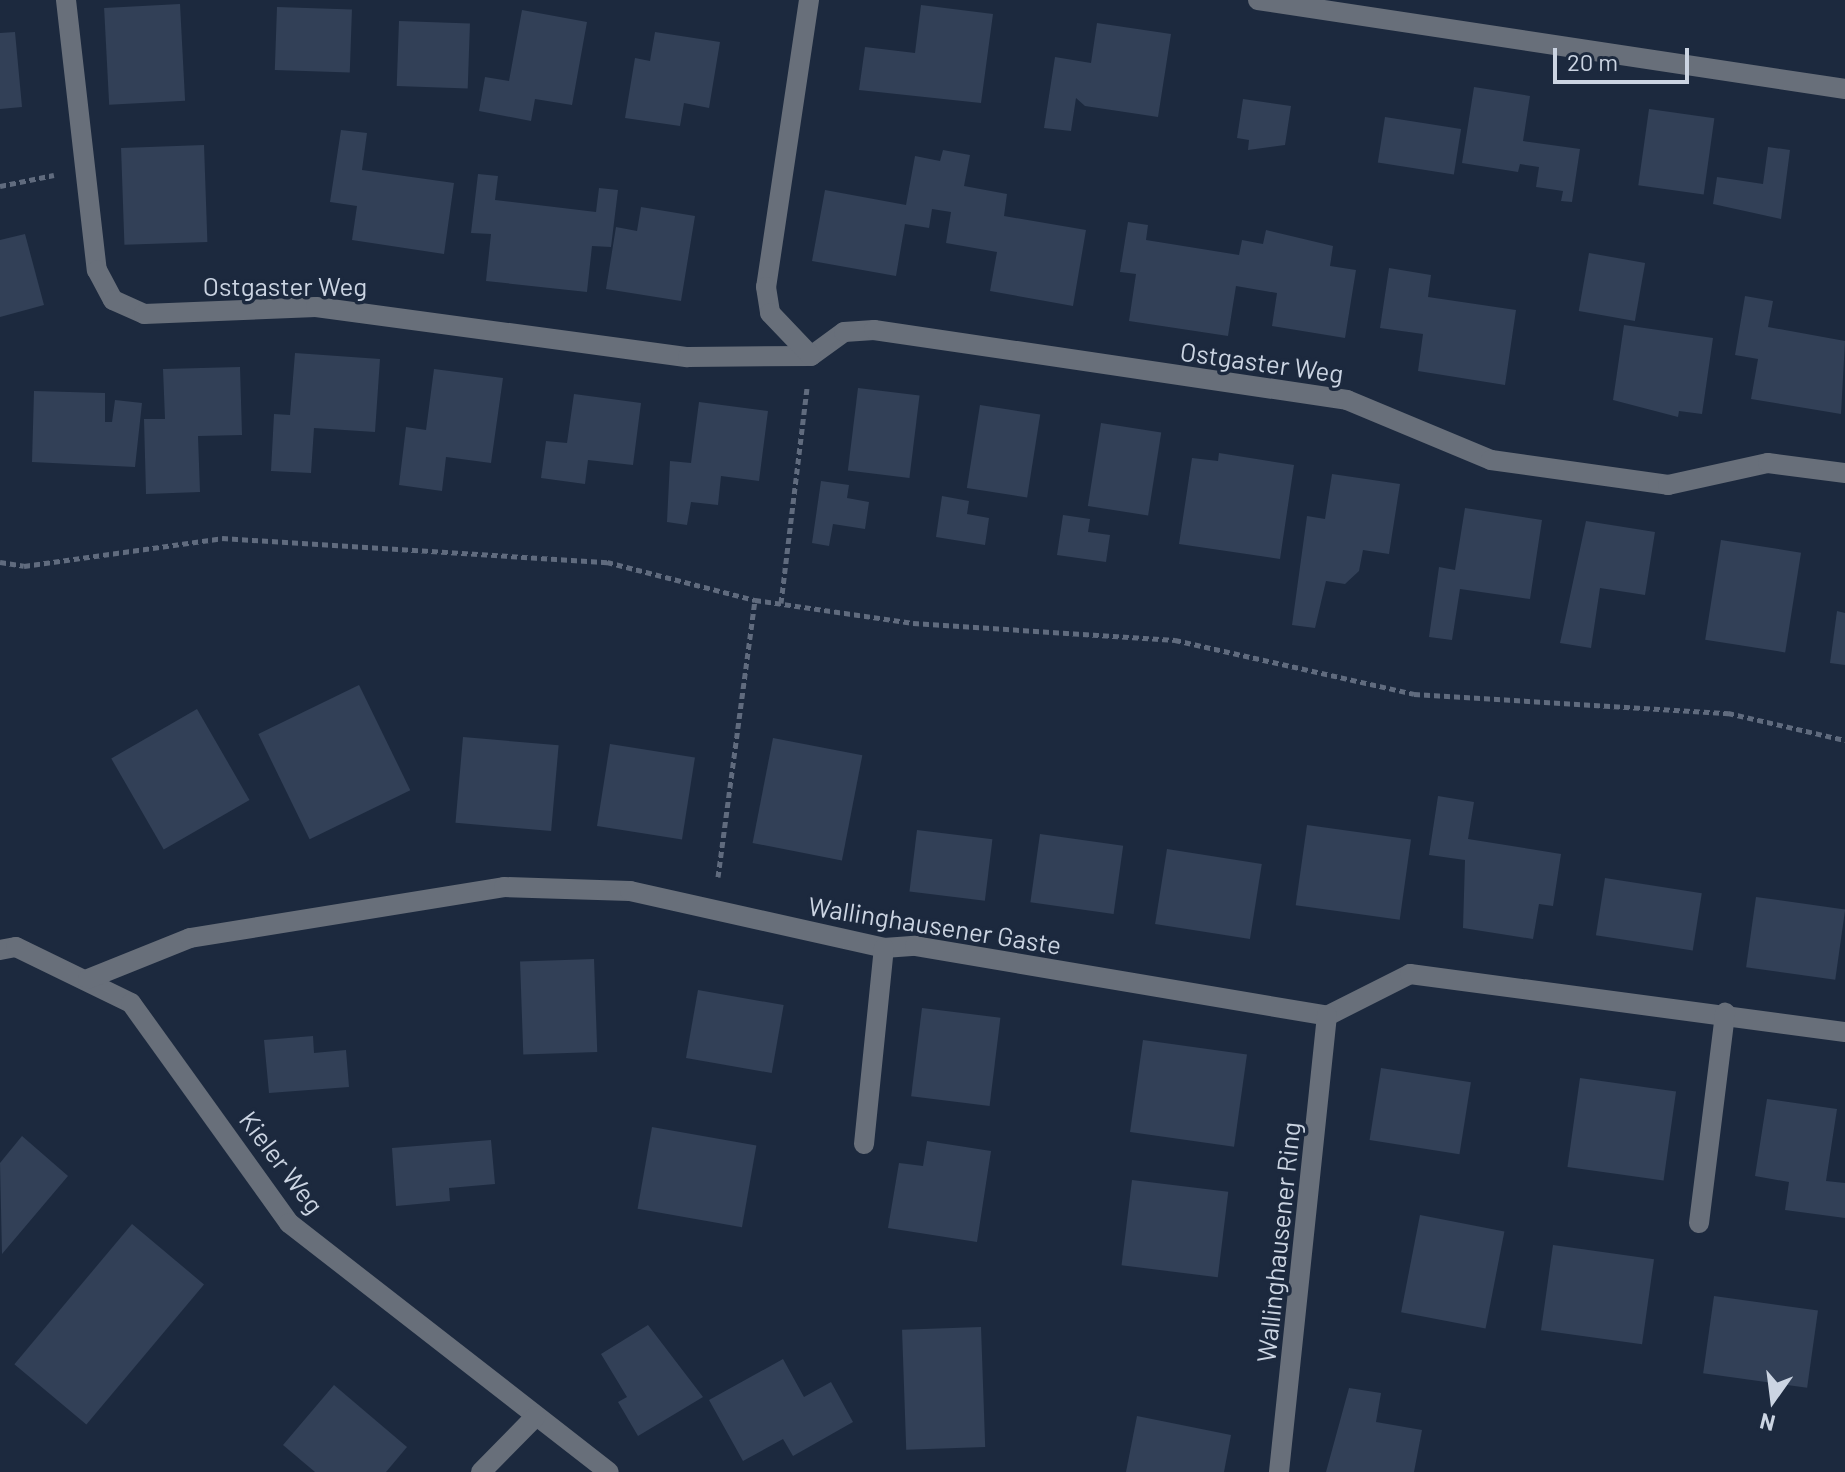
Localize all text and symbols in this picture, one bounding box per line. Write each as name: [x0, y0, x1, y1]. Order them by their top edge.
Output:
scale bar: [1557, 32, 1693, 82]
text: 20 m: [1567, 47, 1618, 76]
street label: Ostgaster Weg: [203, 270, 367, 302]
street label: Ostgaster Weg: [1178, 335, 1346, 389]
street label: Wallinghausener Gaste: [806, 890, 1064, 960]
street label: Kieler Weg: [233, 1105, 331, 1219]
street label: Wallinghausener Ring: [1250, 1120, 1306, 1364]
north arrow: [1733, 1360, 1813, 1440]
text: N: [1757, 1409, 1777, 1438]

